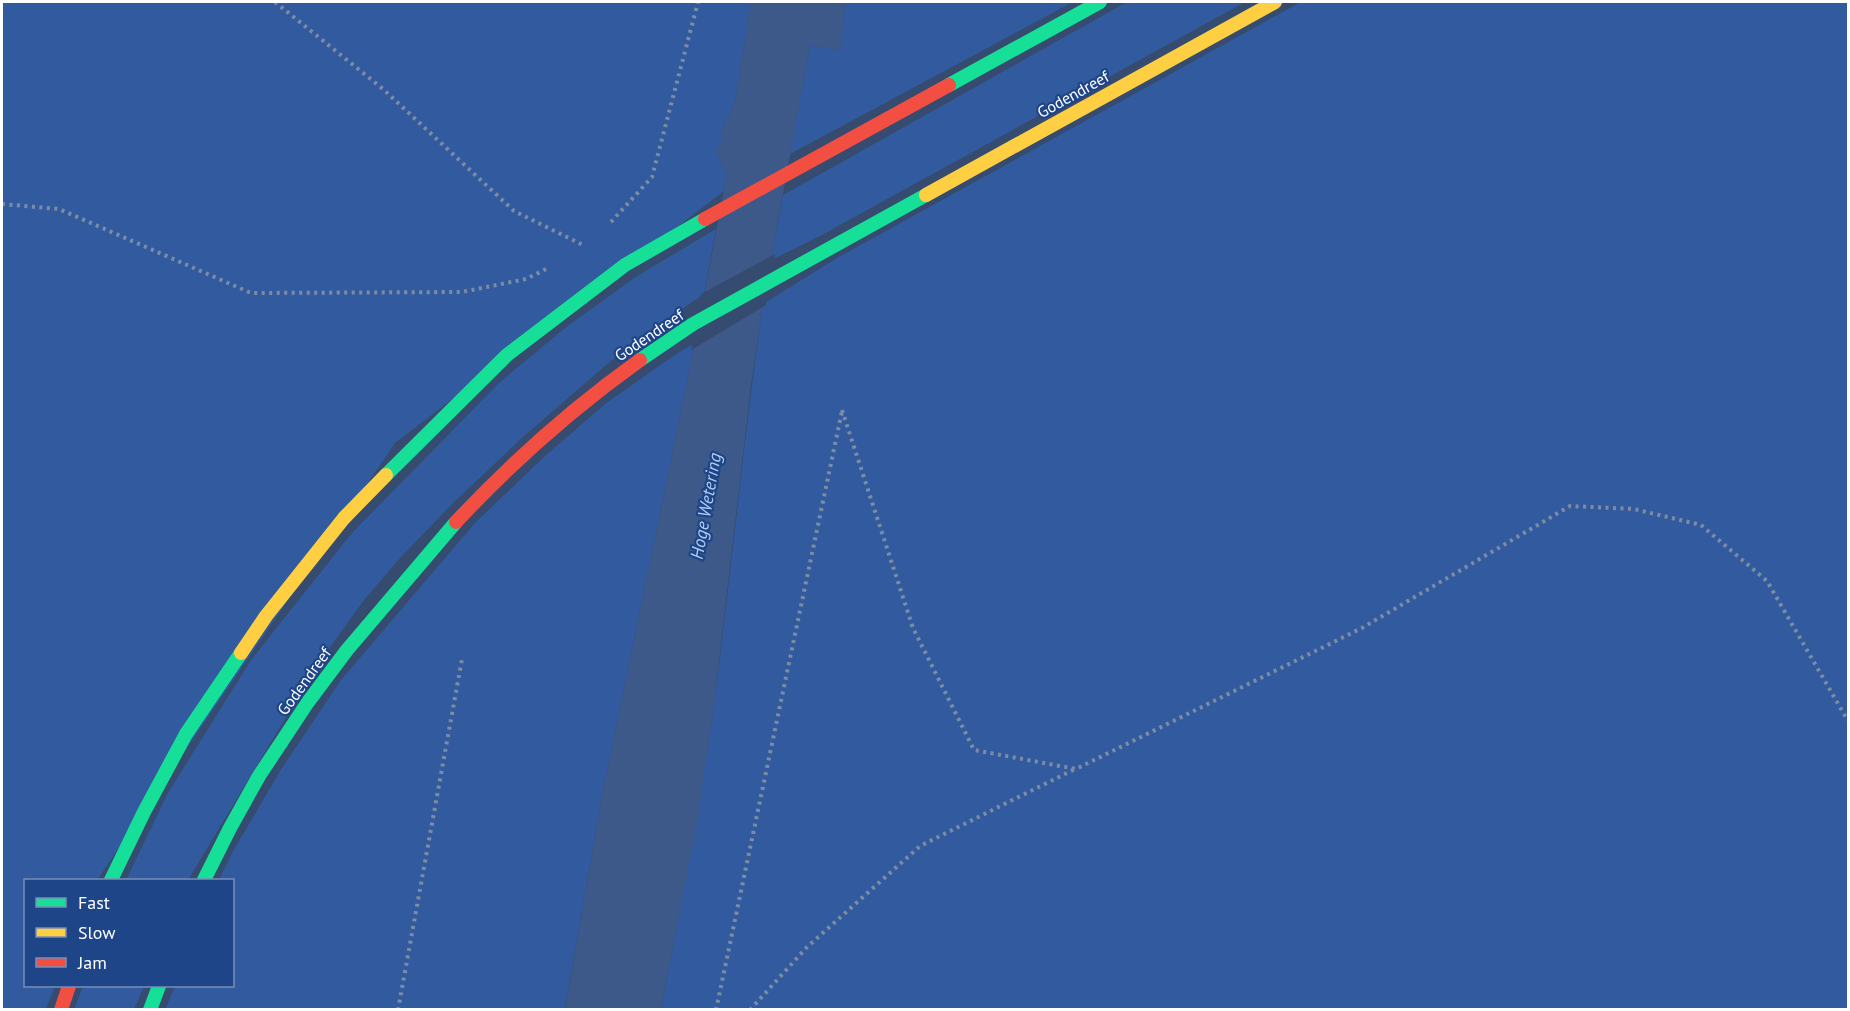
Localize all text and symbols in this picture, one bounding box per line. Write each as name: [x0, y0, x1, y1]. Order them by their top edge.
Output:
street label: Godendreef: [1034, 66, 1113, 122]
street label: Godendreef: [611, 304, 688, 365]
water label: Hoge Wetering: [685, 451, 726, 561]
street label: Godendreef: [273, 642, 336, 719]
legend: [24, 879, 234, 987]
text: Fast: [78, 891, 110, 914]
text: Slow: [78, 921, 116, 944]
text: Jam: [77, 951, 107, 974]

